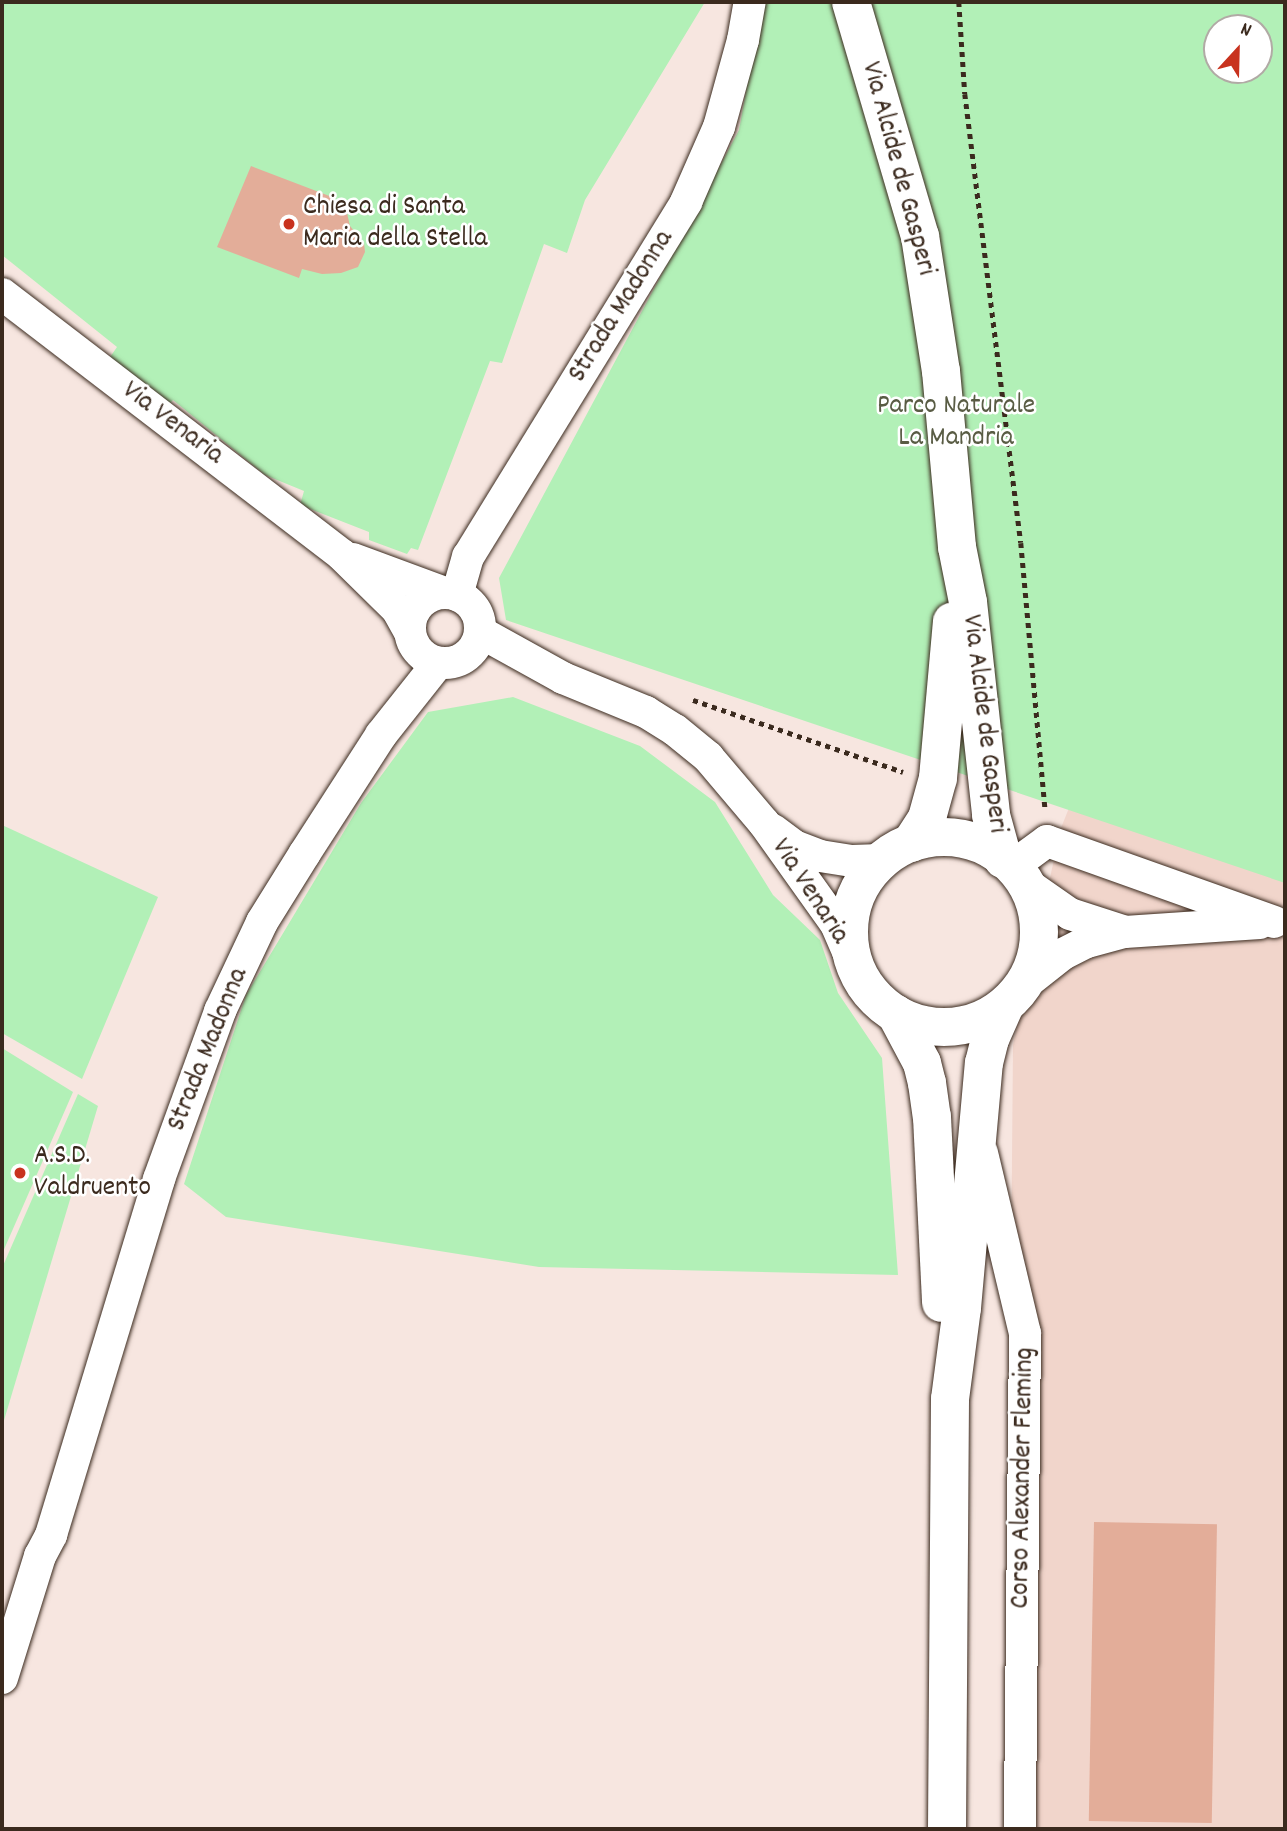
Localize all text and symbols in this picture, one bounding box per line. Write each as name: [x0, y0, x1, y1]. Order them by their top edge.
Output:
north arrow: [1203, 14, 1273, 84]
text: N: [1236, 17, 1255, 45]
street label: Via Alcide de Gasperi: [852, 58, 942, 280]
place label: Chiesa di Santa Maria della Stella: [303, 191, 487, 257]
marker: Chiesa di Santa Maria della Stella: [281, 216, 297, 232]
street label: Strada Madonna: [562, 225, 682, 389]
street label: Via Venaria: [115, 375, 229, 473]
park label: Parco Naturale La Mandria: [877, 390, 1035, 456]
street label: Via Alcide de Gasperi: [953, 613, 1013, 835]
street label: Via Venaria: [763, 833, 855, 951]
street label: Strada Madonna: [161, 963, 257, 1137]
place label: A.S.D. Valdruento: [34, 1140, 151, 1206]
marker: A.S.D. Valdruento: [12, 1165, 28, 1181]
street label: Corso Alexander Fleming: [1005, 1347, 1043, 1609]

